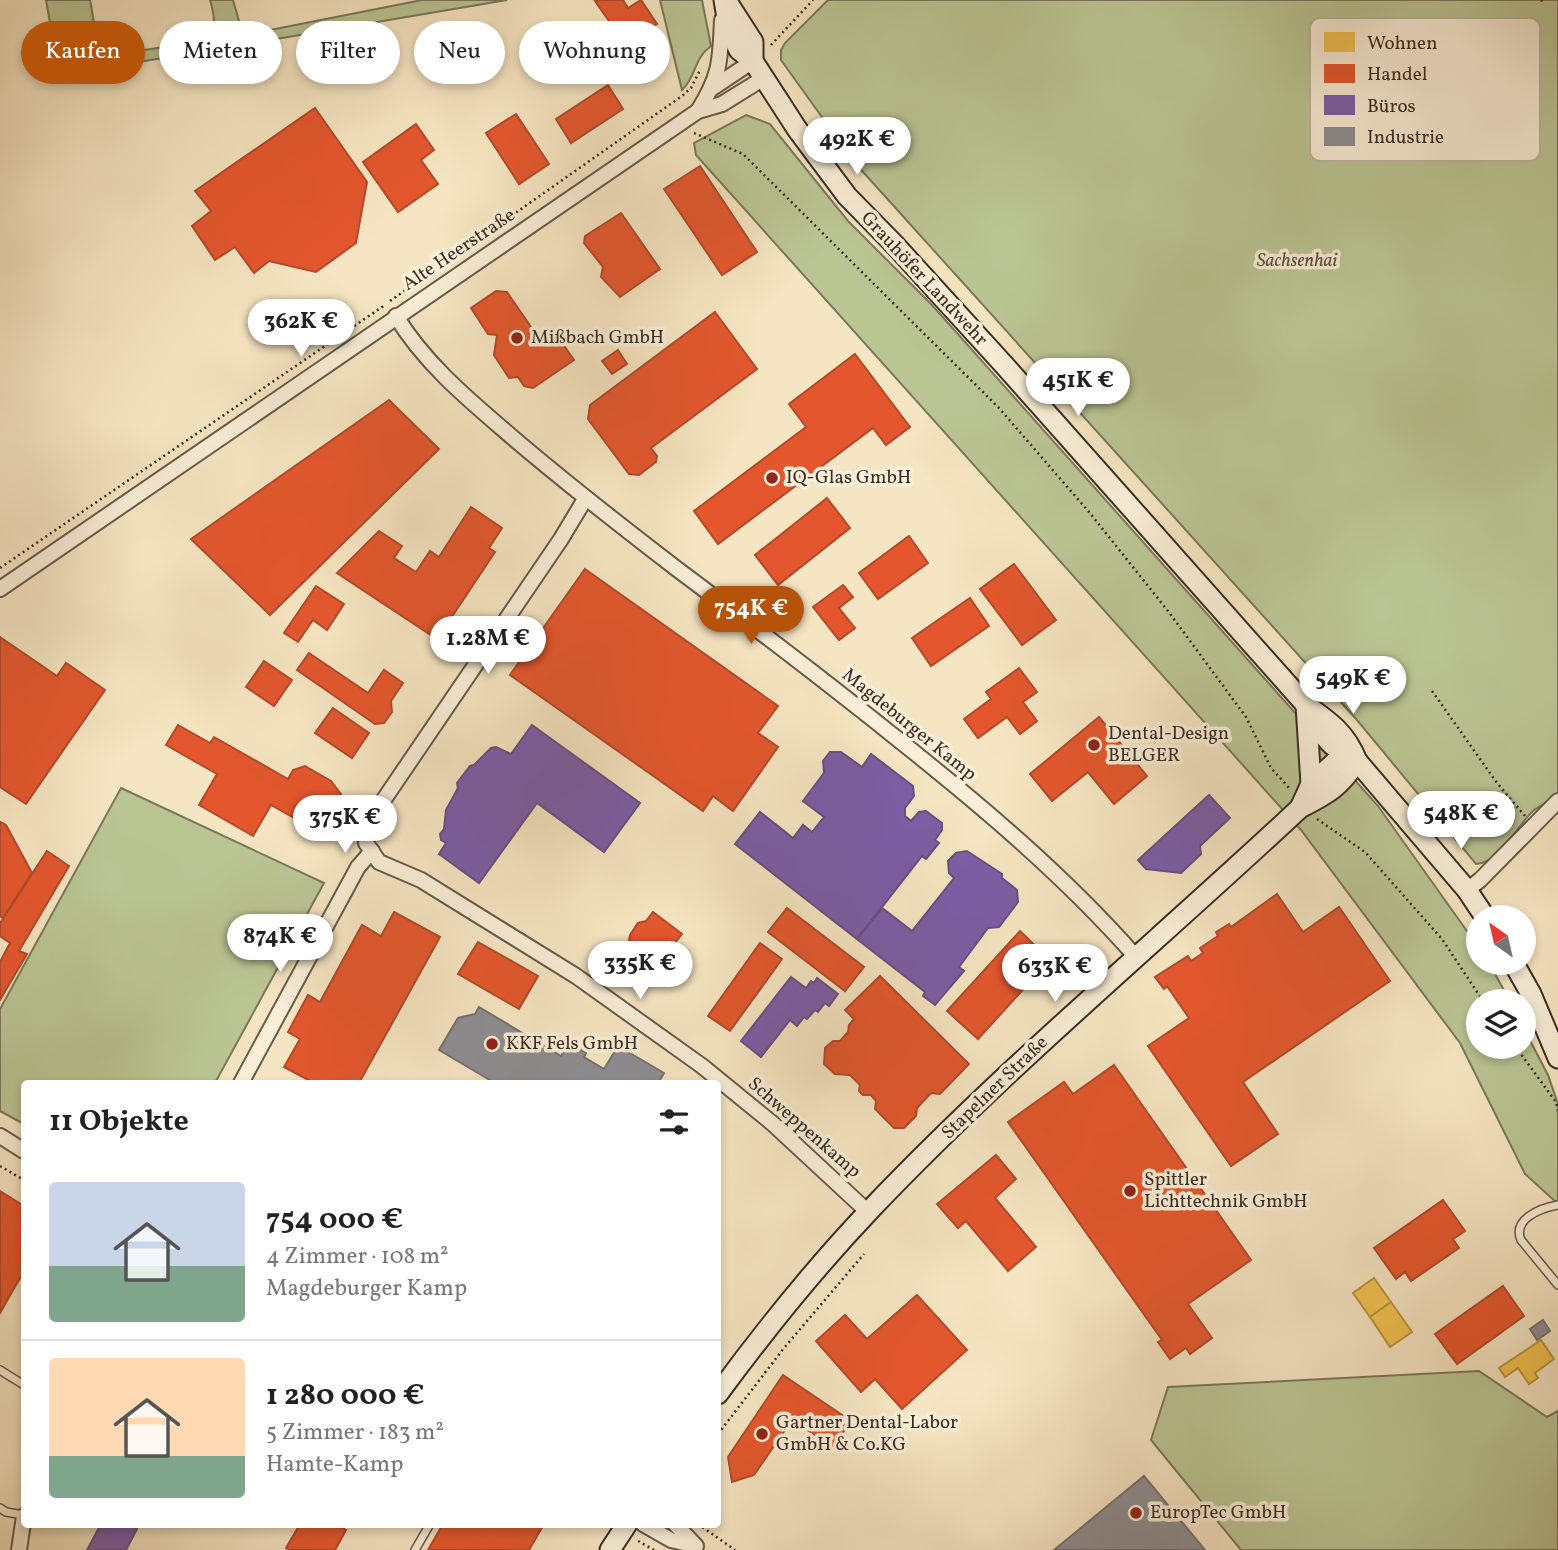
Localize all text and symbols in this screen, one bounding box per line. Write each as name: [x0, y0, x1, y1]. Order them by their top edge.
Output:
legend: [1310, 18, 1540, 161]
chip: Kaufen: [21, 21, 145, 84]
chip: Mieten: [159, 21, 282, 84]
chip: Filter: [296, 21, 400, 84]
chip: Neu: [414, 21, 505, 84]
chip: Wohnung: [519, 21, 670, 84]
text: Wohnen: [1367, 31, 1437, 57]
text: Handel: [1367, 62, 1428, 88]
text: Büros: [1367, 94, 1416, 120]
pin: 492K €: [800, 118, 914, 177]
text: 492K €: [819, 124, 895, 156]
text: Industrie: [1367, 125, 1444, 151]
street label: Alte Heerstraße: [397, 203, 521, 297]
street label: Grauhöfer Landwehr: [855, 206, 993, 352]
park label: Sachsenhai: [1257, 248, 1338, 274]
pin: 362K €: [244, 300, 358, 359]
text: 362K €: [264, 306, 338, 338]
place label: Mißbach GmbH: [531, 325, 664, 351]
marker: Mißbach GmbH: [509, 330, 525, 346]
pin: 451K €: [1021, 358, 1135, 418]
text: 451K €: [1042, 365, 1114, 397]
place label: IQ-Glas GmbH: [786, 465, 911, 491]
marker: IQ-Glas GmbH: [764, 470, 780, 486]
pin: 754K €: [694, 586, 808, 646]
text: 754K €: [714, 593, 788, 625]
pin: 1.28M €: [423, 616, 553, 676]
text: 1.28M €: [446, 623, 530, 655]
pin: 549K €: [1296, 656, 1410, 716]
street label: Magdeburger Kamp: [836, 663, 982, 787]
text: 549K €: [1315, 663, 1391, 695]
place label: Dental-Design BELGER: [1108, 721, 1229, 769]
marker: Dental-Design BELGER: [1086, 737, 1102, 753]
pin: 548K €: [1404, 792, 1518, 851]
pin: 375K €: [288, 796, 402, 855]
text: 548K €: [1423, 798, 1499, 830]
text: 375K €: [309, 802, 381, 834]
north arrow: [1466, 905, 1536, 975]
map controls: [1466, 905, 1536, 1059]
pin: 874K €: [223, 914, 337, 974]
text: 874K €: [243, 921, 317, 953]
pin: 335K €: [583, 942, 697, 1001]
pin: 633K €: [998, 944, 1112, 1004]
text: 335K €: [604, 948, 676, 980]
text: 633K €: [1018, 951, 1092, 983]
button: layers: [1466, 989, 1536, 1059]
street label: Stapelner Straße: [936, 1030, 1054, 1146]
place label: KKF Fels GmbH: [506, 1031, 638, 1057]
marker: KKF Fels GmbH: [484, 1036, 500, 1052]
street label: Schweppenkamp: [742, 1072, 866, 1185]
text: 11 Objekte: [49, 1101, 189, 1143]
icon: filters: [655, 1103, 693, 1141]
place label: Spittler Lichttechnik GmbH: [1144, 1167, 1308, 1215]
marker: Spittler Lichttechnik GmbH: [1122, 1183, 1138, 1199]
text: 754 000 €: [266, 1199, 403, 1241]
icon: home: [105, 1210, 189, 1294]
text: 4 Zimmer · 108 m²: [266, 1241, 449, 1273]
text: Magdeburger Kamp: [266, 1273, 467, 1305]
text: 1 280 000 €: [266, 1375, 425, 1417]
icon: home: [105, 1386, 189, 1470]
place label: Gartner Dental-Labor GmbH & Co.KG: [776, 1410, 958, 1458]
text: 5 Zimmer · 183 m²: [266, 1417, 444, 1449]
marker: Gartner Dental-Labor GmbH & Co.KG: [754, 1426, 770, 1442]
text: Hamte-Kamp: [266, 1449, 403, 1481]
place label: EuropTec GmbH: [1150, 1500, 1286, 1526]
marker: EuropTec GmbH: [1128, 1505, 1144, 1521]

